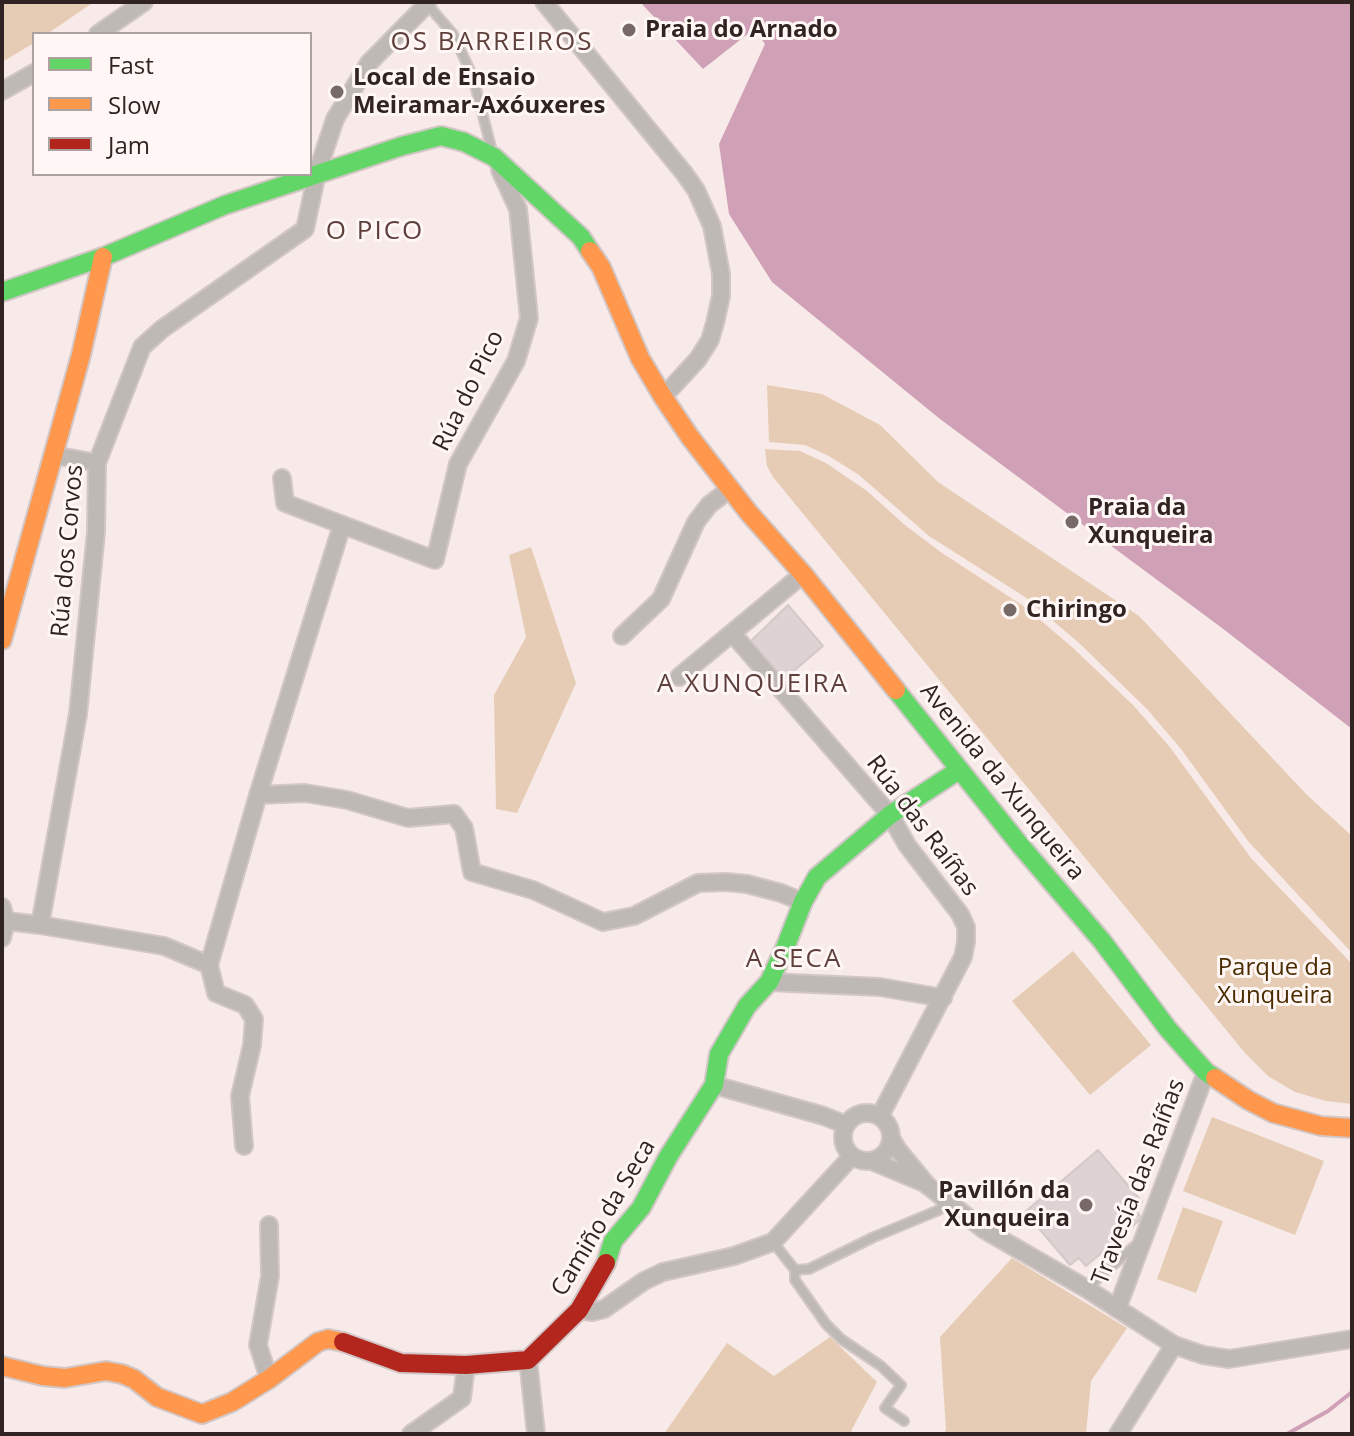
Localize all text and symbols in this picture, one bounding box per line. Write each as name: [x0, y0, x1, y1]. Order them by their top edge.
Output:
place label: Praia do Arnado: [645, 16, 838, 44]
marker: Praia do Arnado: [620, 21, 638, 39]
district label: OS BARREIROS: [391, 27, 593, 59]
legend: [32, 32, 312, 176]
text: Fast: [108, 48, 154, 81]
place label: Local de Ensaio Meiramar-Axóuxeres: [353, 64, 605, 120]
marker: Local de Ensaio Meiramar-Axóuxeres: [328, 83, 346, 101]
text: Slow: [108, 88, 160, 121]
text: Jam: [108, 128, 150, 161]
district label: O PICO: [326, 216, 424, 248]
street label: Rúa do Pico: [427, 326, 511, 456]
street label: Rúa dos Corvos: [46, 464, 90, 638]
place label: Praia da Xunqueira: [1088, 494, 1213, 550]
marker: Praia da Xunqueira: [1063, 513, 1081, 531]
place label: Chiringo: [1026, 596, 1127, 624]
marker: Chiringo: [1001, 601, 1019, 619]
district label: A XUNQUEIRA: [657, 669, 849, 701]
street label: Avenida da Xunqueira: [914, 678, 1090, 886]
street label: Rúa das Raíñas: [860, 750, 984, 902]
district label: A SECA: [746, 944, 842, 976]
park label: Parque da Xunqueira: [1217, 954, 1333, 1010]
street label: Travesía das Raíñas: [1086, 1075, 1192, 1289]
street label: Camiño da Seca: [546, 1134, 662, 1302]
place label: Pavillón da Xunqueira: [938, 1177, 1070, 1233]
marker: Pavillón da Xunqueira: [1077, 1196, 1095, 1214]

